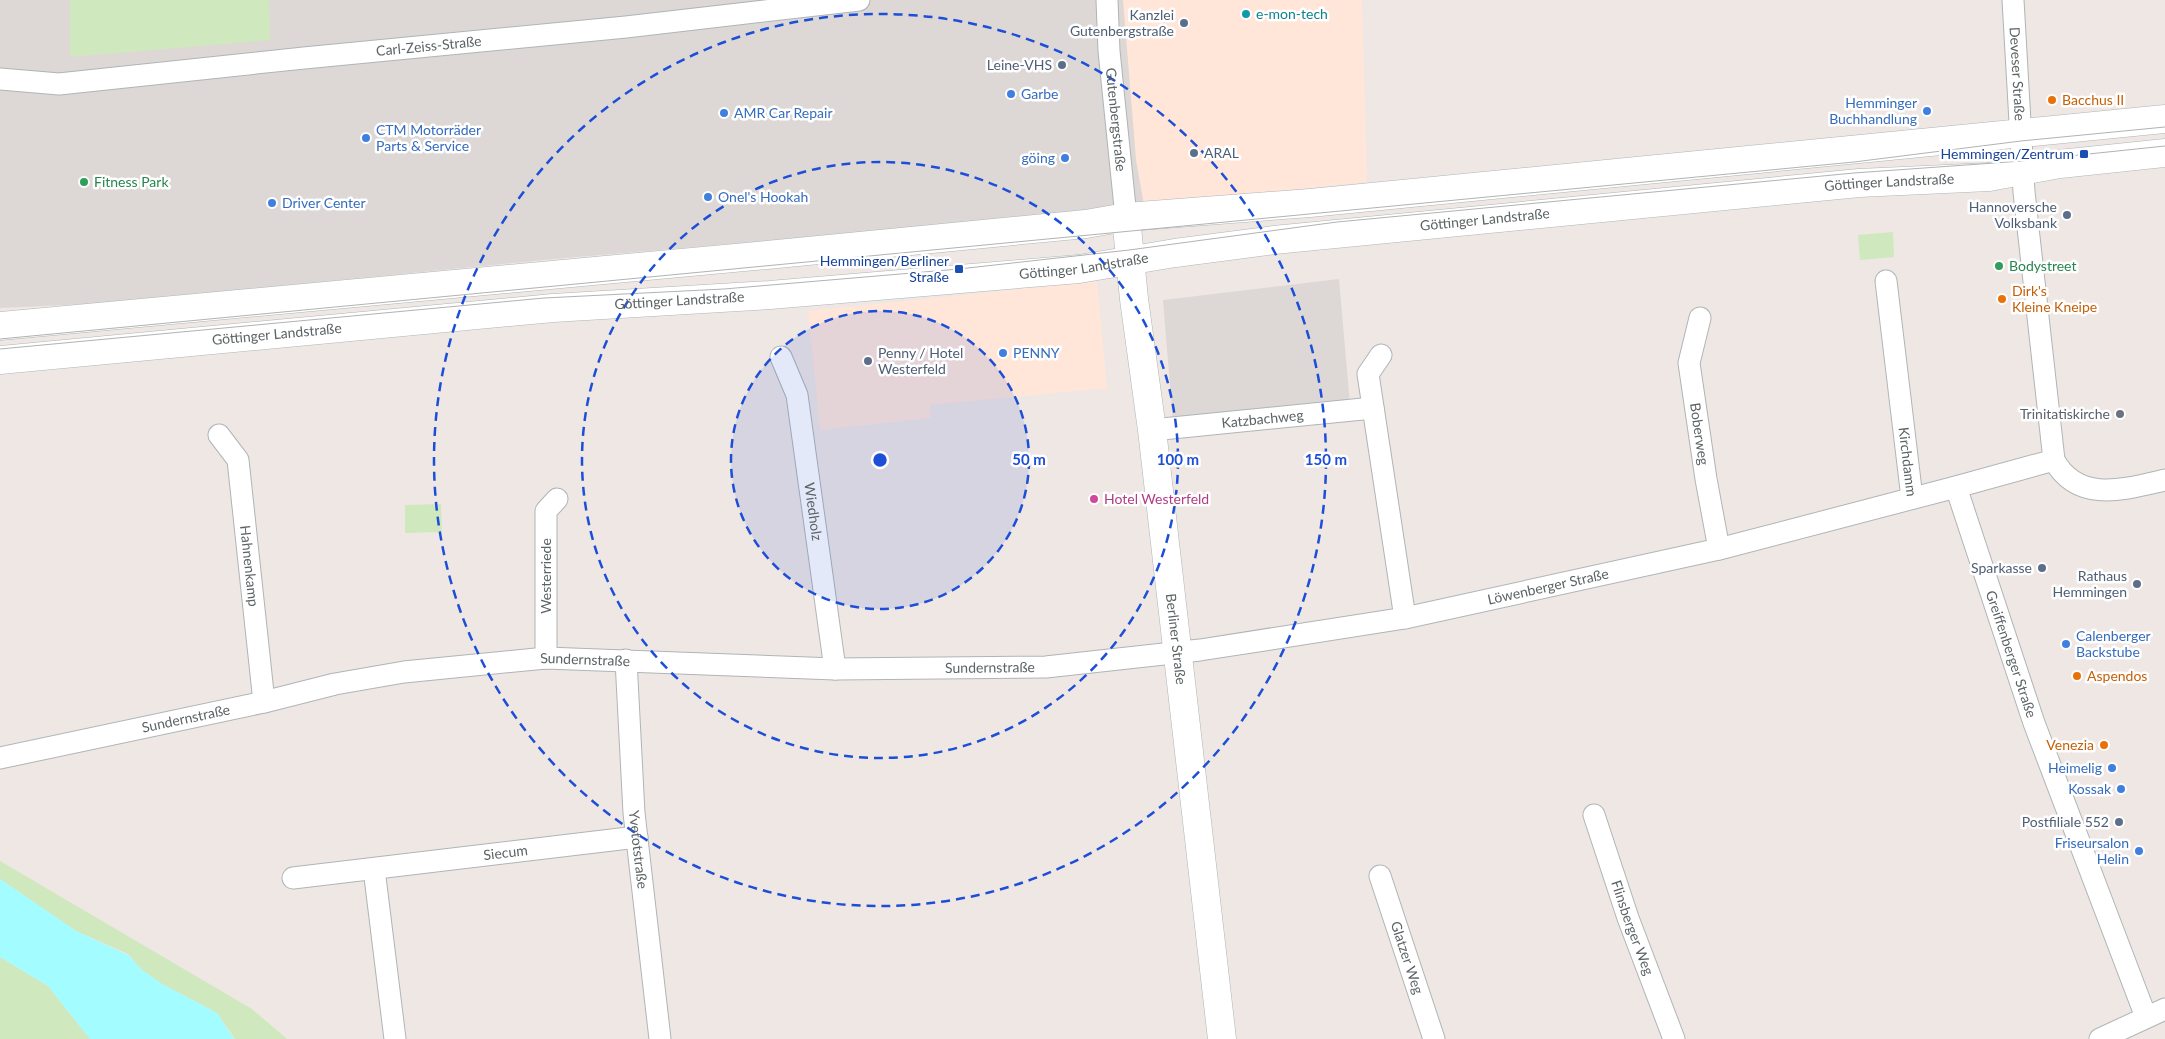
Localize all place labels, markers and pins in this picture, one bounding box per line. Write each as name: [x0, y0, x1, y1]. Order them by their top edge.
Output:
place label: e-mon-tech: [1256, 5, 1328, 22]
place label: Kanzlei Gutenbergstraße: [1070, 6, 1174, 39]
marker: e-mon-tech: [1240, 8, 1252, 20]
marker: Kanzlei Gutenbergstraße: [1178, 17, 1190, 29]
place label: Leine-VHS: [987, 56, 1052, 73]
marker: Leine-VHS: [1056, 59, 1068, 71]
place label: Garbe: [1021, 85, 1058, 102]
marker: Garbe: [1005, 88, 1017, 100]
place label: Bacchus II: [2062, 91, 2124, 108]
place label: Hemminger Buchhandlung: [1829, 94, 1917, 127]
marker: Bacchus II: [2046, 94, 2058, 106]
place label: AMR Car Repair: [734, 104, 833, 121]
marker: Hemminger Buchhandlung: [1921, 105, 1933, 117]
marker: AMR Car Repair: [718, 107, 730, 119]
place label: CTM Motorräder Parts & Service: [376, 121, 481, 154]
marker: CTM Motorräder Parts & Service: [360, 132, 372, 144]
place label: ARAL: [1204, 144, 1239, 161]
place label: Hemmingen/Zentrum: [1941, 145, 2074, 162]
marker: ARAL: [1188, 147, 1200, 159]
marker: Hemmingen/Zentrum: [2078, 148, 2090, 160]
place label: göing: [1021, 149, 1055, 166]
marker: göing: [1059, 152, 1071, 164]
place label: Fitness Park: [94, 173, 169, 190]
marker: Fitness Park: [78, 176, 90, 188]
place label: Onel's Hookah: [718, 188, 808, 205]
marker: Onel's Hookah: [702, 191, 714, 203]
place label: Driver Center: [282, 194, 366, 211]
marker: Driver Center: [266, 197, 278, 209]
place label: Hannoversche Volksbank: [1969, 198, 2058, 231]
marker: Hannoversche Volksbank: [2061, 209, 2073, 221]
place label: Hemmingen/Berliner Straße: [820, 252, 949, 285]
place label: Bodystreet: [2009, 257, 2076, 274]
marker: Bodystreet: [1993, 260, 2005, 272]
marker: Hemmingen/Berliner Straße: [953, 263, 965, 275]
place label: Dirk's Kleine Kneipe: [2012, 282, 2097, 315]
marker: Dirk's Kleine Kneipe: [1996, 293, 2008, 305]
place label: Penny / Hotel Westerfeld: [878, 344, 963, 377]
place label: PENNY: [1013, 344, 1060, 361]
marker: PENNY: [997, 347, 1009, 359]
marker: Penny / Hotel Westerfeld: [862, 355, 874, 367]
place label: Trinitatiskirche: [2020, 405, 2110, 422]
marker: Trinitatiskirche: [2114, 408, 2126, 420]
centre of rings: [871, 451, 889, 469]
place label: Hotel Westerfeld: [1104, 490, 1209, 507]
marker: Hotel Westerfeld: [1088, 493, 1100, 505]
place label: Sparkasse: [1971, 559, 2032, 576]
marker: Sparkasse: [2036, 562, 2048, 574]
place label: Rathaus Hemmingen: [2053, 567, 2127, 600]
marker: Rathaus Hemmingen: [2131, 578, 2143, 590]
place label: Calenberger Backstube: [2076, 627, 2151, 660]
marker: Calenberger Backstube: [2060, 638, 2072, 650]
place label: Aspendos: [2087, 667, 2147, 684]
marker: Aspendos: [2071, 670, 2083, 682]
place label: Venezia: [2046, 736, 2094, 753]
marker: Venezia: [2098, 739, 2110, 751]
place label: Heimelig: [2048, 759, 2102, 776]
marker: Heimelig: [2106, 762, 2118, 774]
place label: Kossak: [2068, 780, 2112, 797]
marker: Kossak: [2115, 783, 2127, 795]
place label: Postfiliale 552: [2022, 813, 2109, 830]
marker: Postfiliale 552: [2113, 816, 2125, 828]
place label: Friseursalon Helin: [2055, 834, 2129, 867]
marker: Friseursalon Helin: [2133, 845, 2145, 857]

